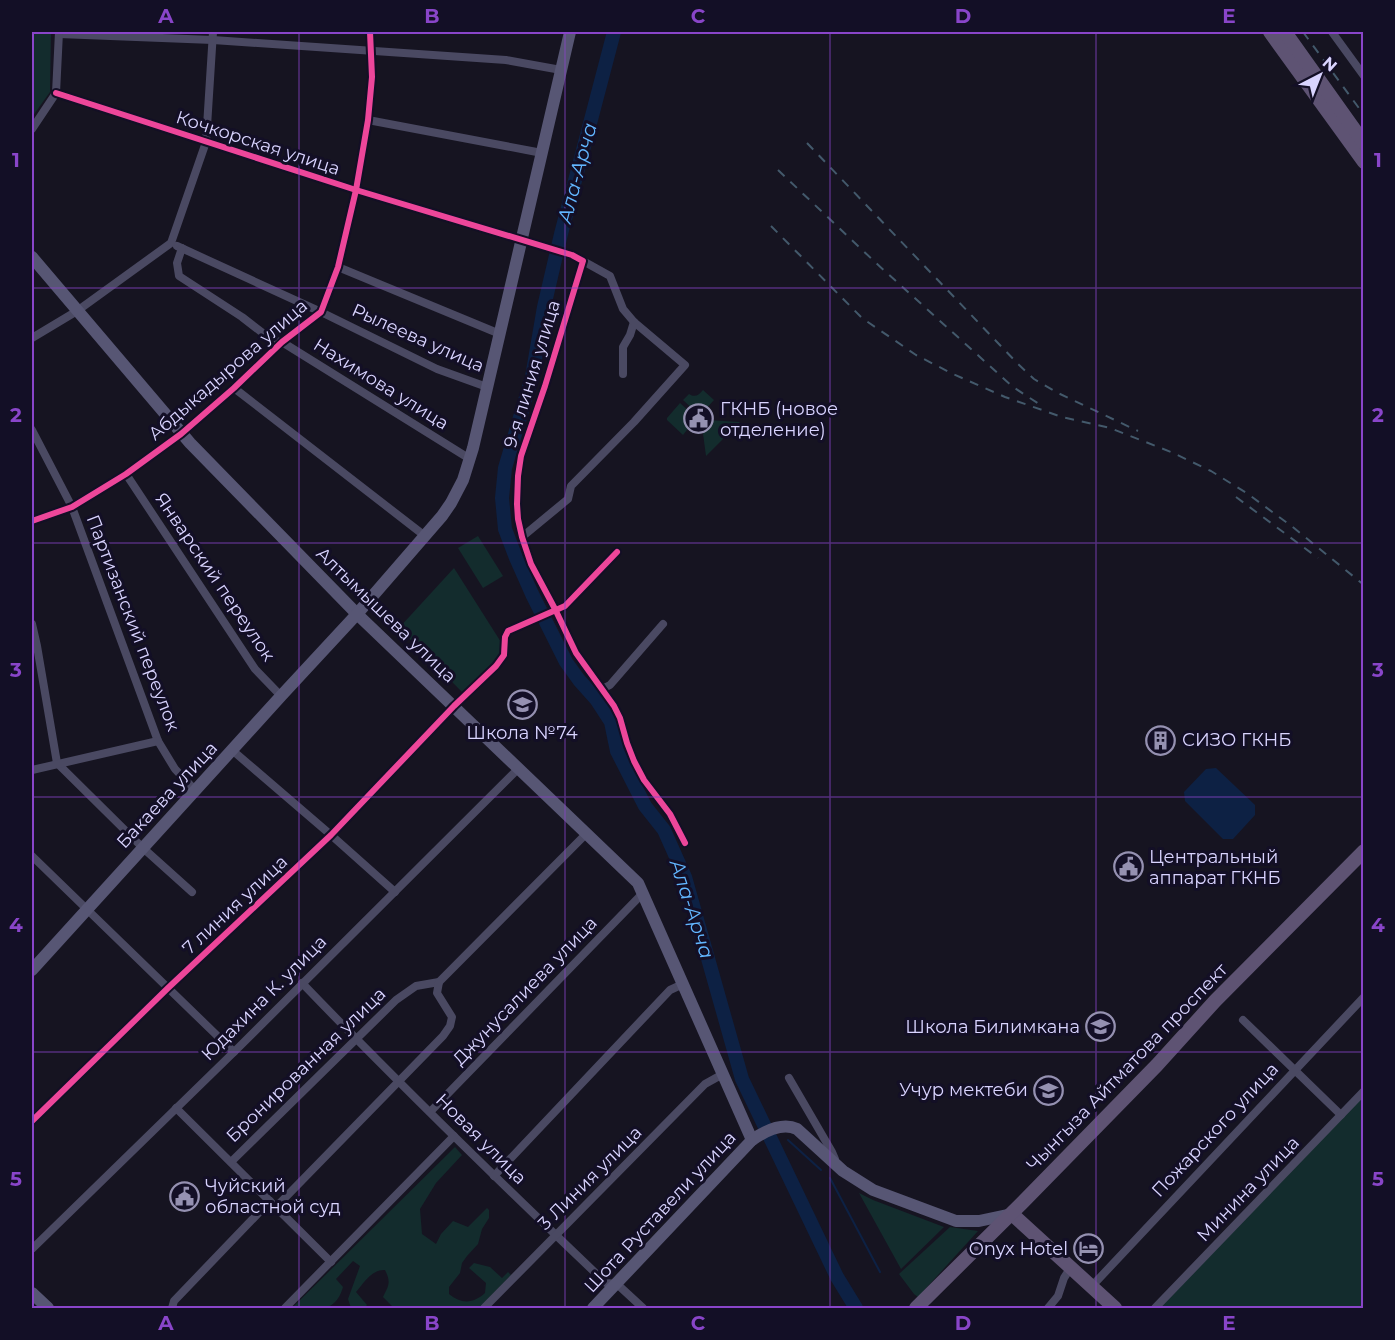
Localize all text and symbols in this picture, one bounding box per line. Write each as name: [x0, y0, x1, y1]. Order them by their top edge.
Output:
text: A: [157, 4, 174, 28]
text: B: [424, 4, 440, 28]
text: C: [691, 4, 706, 28]
text: D: [955, 4, 971, 28]
text: E: [1222, 4, 1236, 28]
north arrow: [1290, 45, 1350, 105]
text: N: [1319, 53, 1341, 76]
street label: Кочкорская улица: [173, 106, 343, 180]
water label: Ала-Арча: [552, 120, 602, 227]
text: 1: [12, 148, 20, 172]
text: 1: [1374, 148, 1382, 172]
street label: Абдыкадырова улица: [144, 295, 312, 445]
street label: 9-я линия улица: [499, 297, 565, 451]
street label: Рылеева улица: [348, 299, 488, 377]
street label: Нахимова улица: [309, 334, 453, 434]
place label: ГКНБ (новое отделение): [720, 398, 838, 441]
text: 2: [10, 403, 22, 427]
public building icon: ГКНБ (новое отделение): [683, 403, 715, 435]
text: 2: [1372, 403, 1384, 427]
street label: Январский переулок: [150, 489, 280, 666]
street label: Партизанский переулок: [82, 512, 185, 735]
street label: Алтымышева улица: [311, 543, 461, 687]
text: 3: [9, 658, 22, 682]
text: 3: [1371, 658, 1384, 682]
school or university icon: Школа №74: [506, 688, 538, 720]
place label: Школа №74: [466, 722, 578, 744]
building icon: СИЗО ГКНБ: [1145, 724, 1177, 756]
place label: СИЗО ГКНБ: [1182, 729, 1291, 751]
street label: Бакаева улица: [112, 737, 222, 853]
place label: Центральный аппарат ГКНБ: [1149, 846, 1281, 889]
street label: 7 линия улица: [178, 851, 292, 959]
public building icon: Центральный аппарат ГКНБ: [1112, 851, 1144, 883]
water label: Ала-Арча: [664, 855, 719, 962]
street label: Джунусалиева улица: [448, 912, 602, 1070]
text: 4: [9, 913, 23, 937]
text: 4: [1371, 913, 1385, 937]
street label: Юдахина К. улица: [197, 931, 331, 1065]
street label: Чынгыза Айтматова проспект: [1022, 959, 1232, 1175]
street label: Бронированная улица: [222, 983, 390, 1147]
school or university icon: Школа Билимкана: [1085, 1011, 1117, 1043]
place label: Школа Билимкана: [905, 1016, 1080, 1038]
street label: Пожарского улица: [1147, 1058, 1283, 1202]
school or university icon: Учур мектеби: [1033, 1074, 1065, 1106]
place label: Учур мектеби: [899, 1079, 1028, 1101]
street label: Новая улица: [431, 1089, 531, 1189]
street label: 3 Линия улица: [534, 1122, 646, 1234]
street label: Шота Руставели улица: [580, 1127, 740, 1297]
street label: Минина улица: [1192, 1132, 1304, 1246]
text: 5: [10, 1167, 22, 1191]
text: 5: [1372, 1167, 1384, 1191]
place label: Чуйский областной суд: [205, 1175, 341, 1218]
public building icon: Чуйский областной суд: [168, 1180, 200, 1212]
hotel icon: Onyx Hotel: [1073, 1233, 1105, 1265]
place label: Onyx Hotel: [969, 1238, 1068, 1260]
text: A: [157, 1311, 174, 1335]
text: B: [424, 1311, 440, 1335]
text: C: [691, 1311, 706, 1335]
text: D: [955, 1311, 971, 1335]
text: E: [1222, 1311, 1236, 1335]

